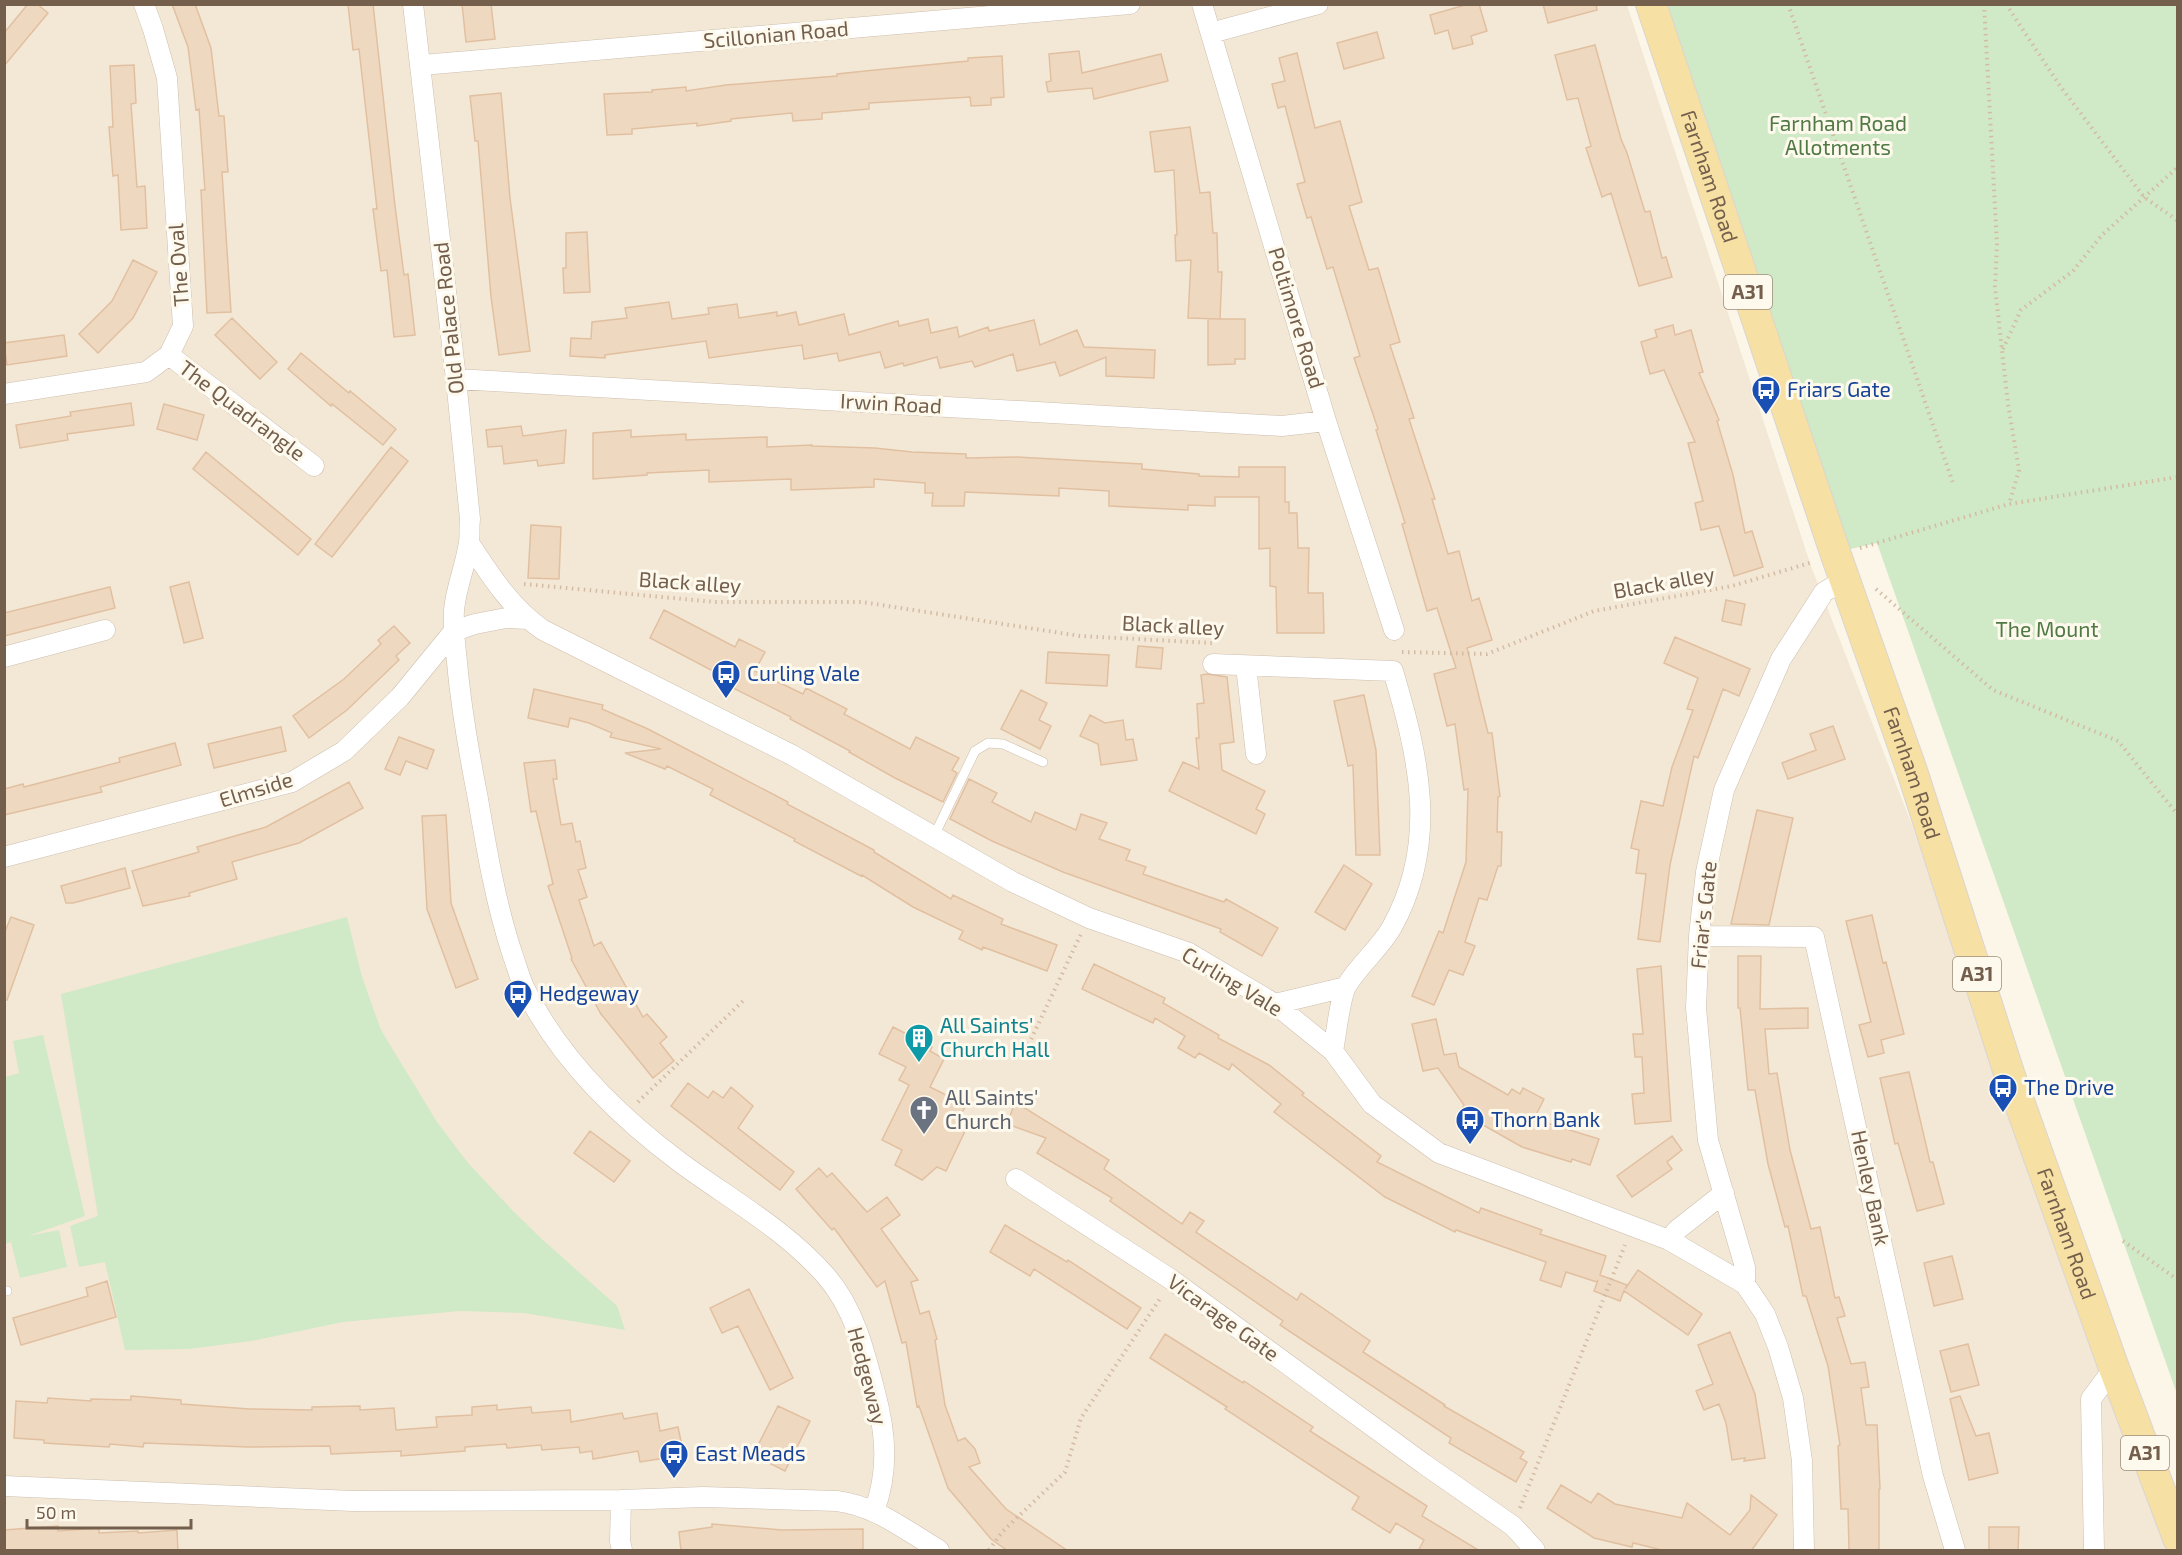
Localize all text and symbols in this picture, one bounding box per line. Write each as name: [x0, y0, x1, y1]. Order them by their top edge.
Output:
street label: Scillonian Road: [702, 15, 850, 52]
street label: Farnham Road: [1677, 107, 1744, 246]
park label: Farnham Road Allotments: [1769, 110, 1907, 159]
street label: The Oval: [162, 222, 193, 307]
street label: Old Palace Road: [427, 241, 468, 396]
street label: Poltimore Road: [1264, 244, 1331, 391]
road number: A31: [1724, 275, 1772, 309]
street label: The Quadrangle: [174, 354, 311, 466]
bus stop icon: Friars Gate: [1750, 374, 1782, 416]
place label: Friars Gate: [1787, 376, 1891, 401]
street label: Irwin Road: [840, 387, 943, 418]
street label: Black alley: [1611, 560, 1716, 603]
street label: Black alley: [638, 565, 742, 598]
street label: Black alley: [1121, 609, 1225, 640]
park label: The Mount: [1996, 616, 2098, 641]
bus stop icon: Curling Vale: [710, 658, 742, 700]
place label: Curling Vale: [747, 660, 860, 685]
street label: Farnham Road: [1879, 703, 1947, 842]
street label: Elmside: [216, 766, 295, 812]
street label: Friar's Gate: [1684, 860, 1721, 970]
street label: Curling Vale: [1178, 941, 1288, 1021]
road number: A31: [1953, 957, 2001, 991]
bus stop icon: Hedgeway: [502, 978, 534, 1020]
place label: Hedgeway: [539, 980, 639, 1005]
place label: All Saints' Church Hall: [940, 1012, 1050, 1061]
building icon: All Saints' Church Hall: [903, 1022, 935, 1064]
bus stop icon: The Drive: [1987, 1072, 2019, 1114]
place label: The Drive: [2024, 1074, 2114, 1099]
place label: All Saints' Church: [945, 1084, 1038, 1133]
church icon: All Saints' Church: [908, 1094, 940, 1136]
bus stop icon: Thorn Bank: [1454, 1104, 1486, 1146]
place label: Thorn Bank: [1491, 1106, 1600, 1131]
street label: Henley Bank: [1847, 1128, 1896, 1248]
street label: Farnham Road: [2033, 1164, 2103, 1303]
street label: Vicarage Gate: [1163, 1268, 1284, 1366]
street label: Hedgeway: [843, 1324, 893, 1427]
road number: A31: [2121, 1436, 2169, 1470]
bus stop icon: East Meads: [658, 1438, 690, 1480]
place label: East Meads: [695, 1440, 806, 1465]
scale bar: [27, 1492, 190, 1530]
text: 50 m: [36, 1501, 76, 1523]

